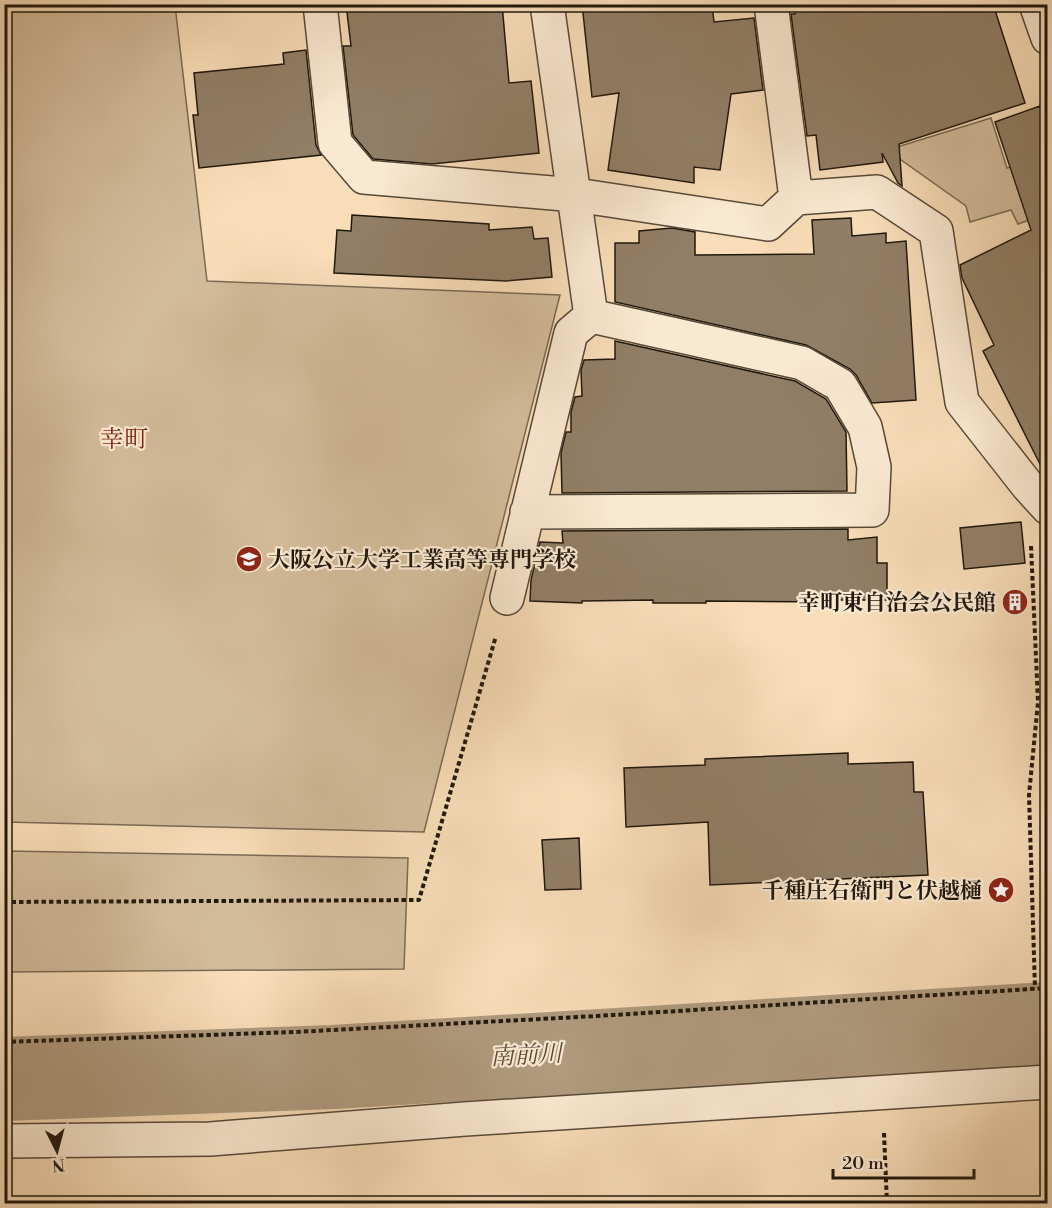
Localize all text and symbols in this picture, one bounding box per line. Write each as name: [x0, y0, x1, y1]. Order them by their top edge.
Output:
district label: 幸町: [100, 425, 148, 455]
school or university icon: 大阪公立大学工業高等専門学校: [234, 544, 264, 574]
place label: 大阪公立大学工業高等専門学校: [268, 547, 576, 574]
building icon: 幸町東自治会公民館: [1000, 587, 1030, 617]
place label: 幸町東自治会公民館: [798, 590, 996, 617]
place icon: 千種庄右衛門と伏越樋: [986, 875, 1016, 905]
place label: 千種庄右衛門と伏越樋: [762, 878, 982, 905]
water label: 南前川: [489, 1039, 566, 1073]
north arrow: [27, 1121, 87, 1181]
scale bar: [833, 1142, 974, 1180]
text: 20 m: [842, 1152, 884, 1175]
text: N: [51, 1154, 66, 1176]

